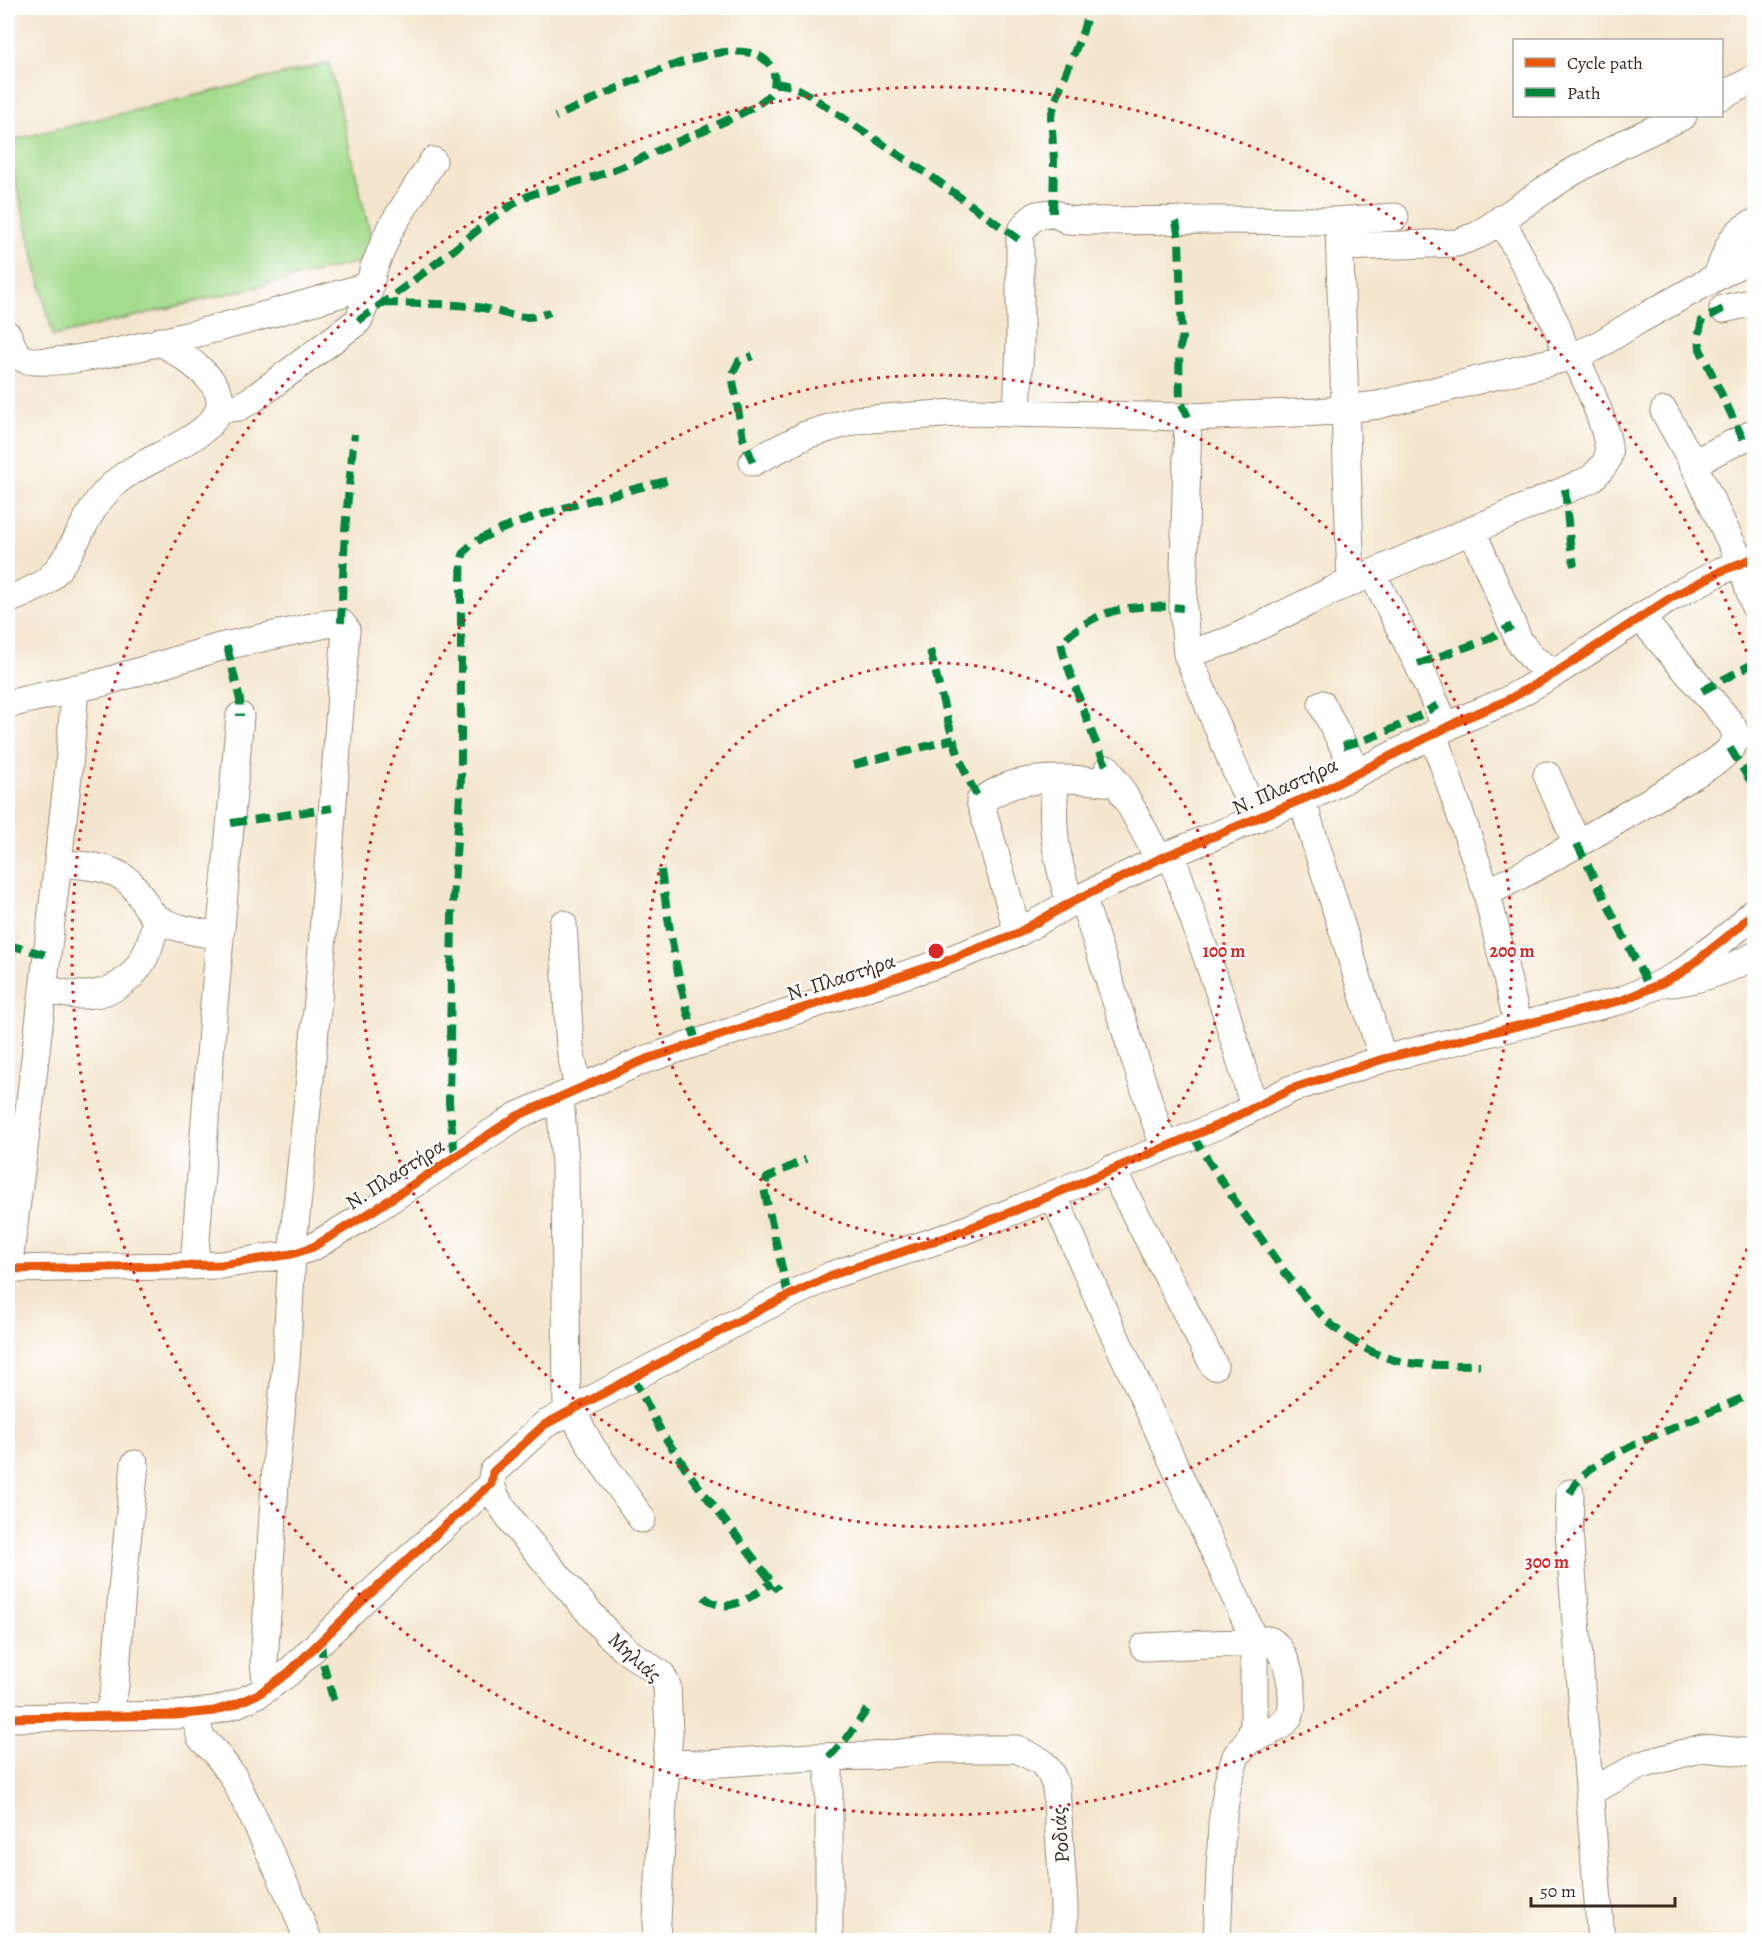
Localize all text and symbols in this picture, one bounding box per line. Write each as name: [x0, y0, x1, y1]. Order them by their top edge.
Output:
legend: [1513, 39, 1723, 117]
text: Cycle path: [1567, 51, 1643, 75]
text: Path: [1567, 81, 1601, 105]
street label: Ν. Πλαστήρα: [1228, 750, 1342, 822]
text: 100 m: [1203, 939, 1245, 963]
text: 200 m: [1489, 939, 1535, 963]
centre of rings: [926, 941, 946, 961]
street label: Ν. Πλαστήρα: [783, 946, 899, 1008]
street label: Ν. Πλαστήρα: [340, 1132, 450, 1216]
text: 300 m: [1525, 1550, 1569, 1574]
street label: Μηλιάς: [602, 1626, 668, 1688]
street label: Ροδιάς: [1044, 1806, 1076, 1864]
scale bar: [1531, 1870, 1675, 1908]
text: 50 m: [1540, 1879, 1576, 1903]

